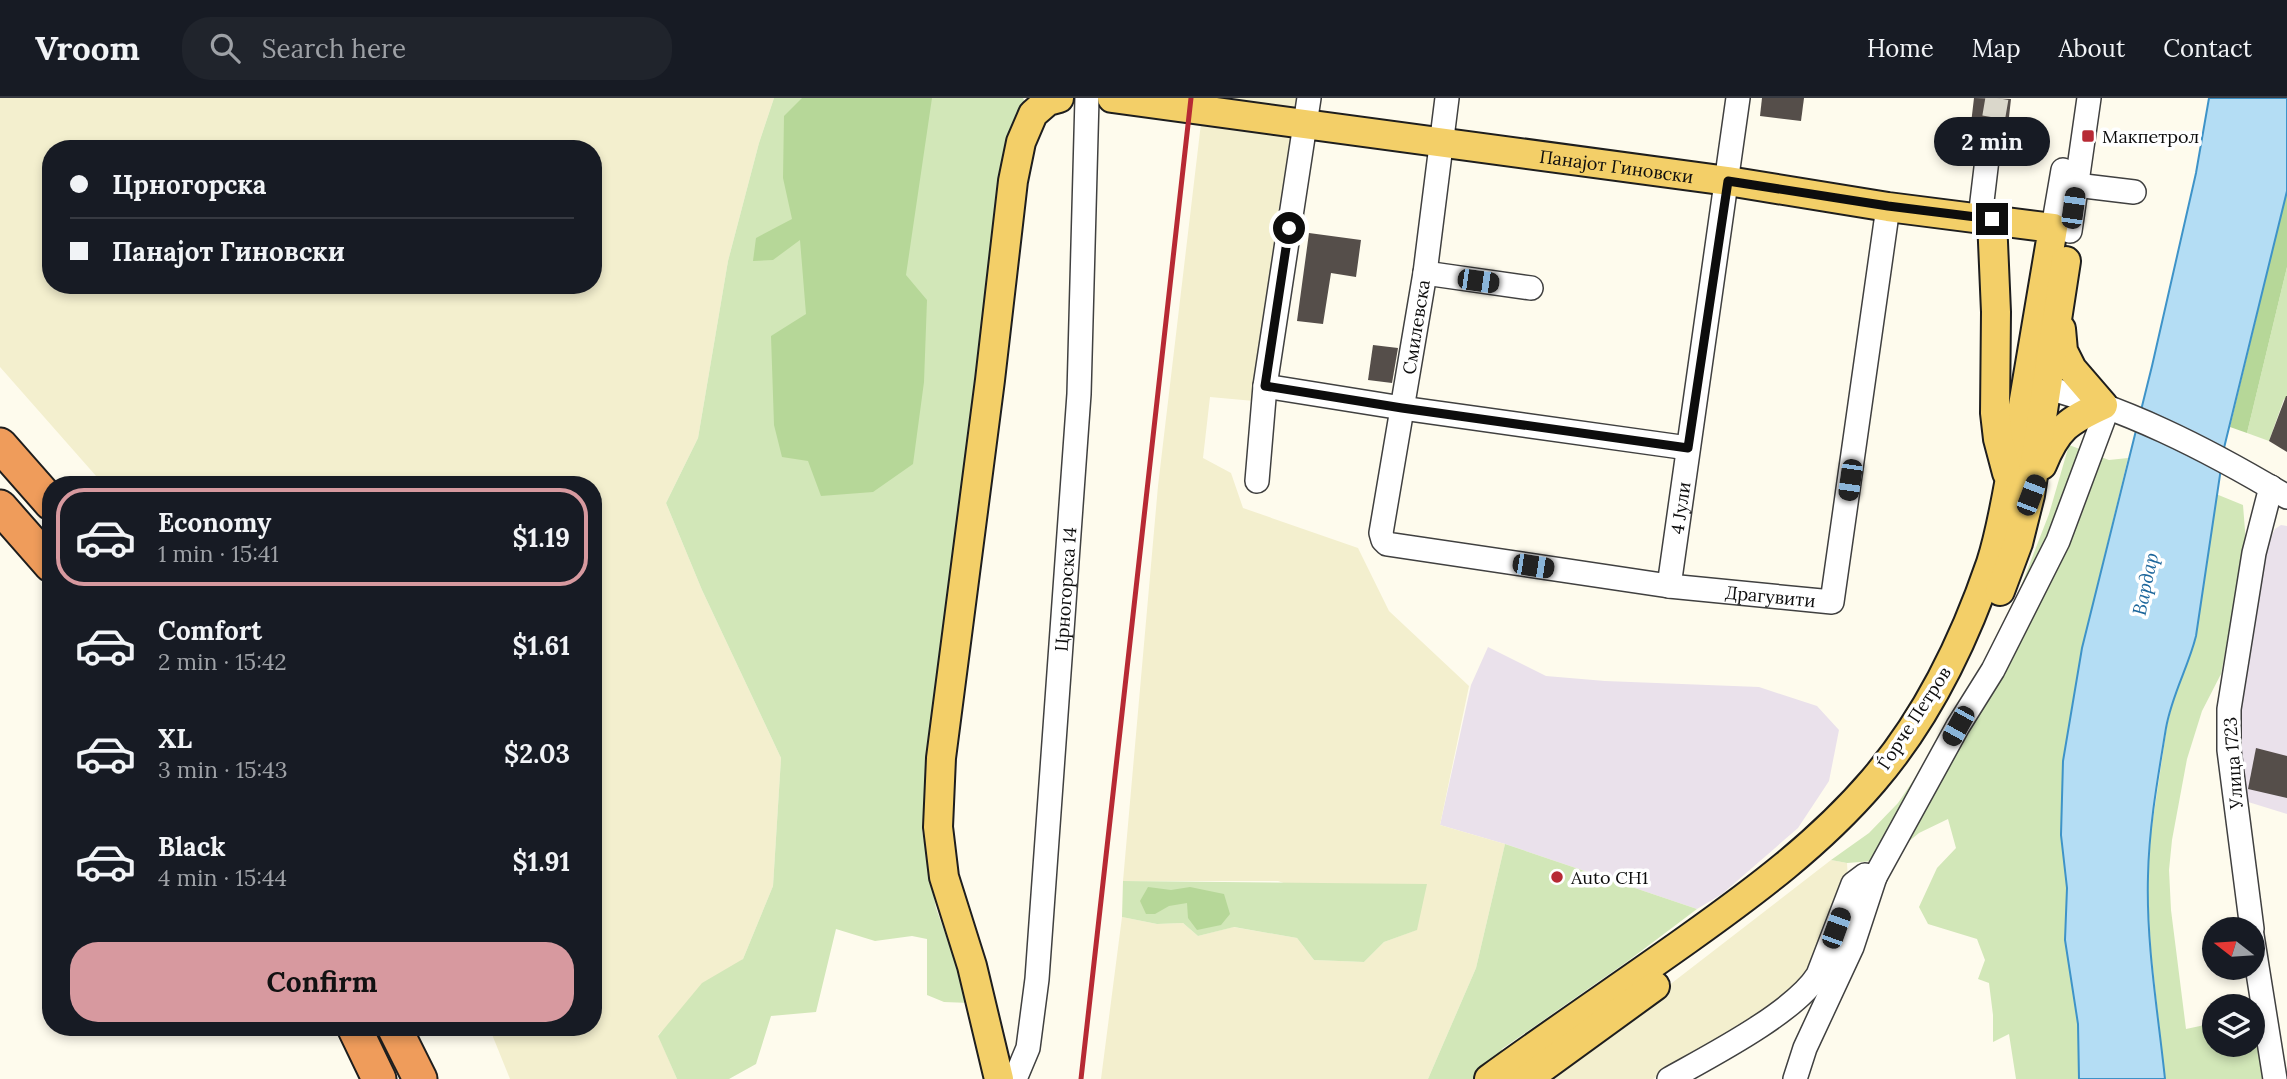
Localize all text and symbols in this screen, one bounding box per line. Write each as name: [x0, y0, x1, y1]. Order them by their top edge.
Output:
search box: [182, 17, 672, 80]
text: Vroom: [35, 27, 140, 69]
icon: search: [206, 29, 244, 67]
text: Search here: [262, 32, 406, 65]
text: Home: [1867, 33, 1934, 64]
text: Map: [1972, 33, 2021, 64]
text: About: [2059, 33, 2125, 64]
text: Contact: [2163, 33, 2252, 64]
callout: 2 min: [1934, 117, 2050, 166]
place label: Макпетрол: [2102, 125, 2199, 148]
text: 2 min: [1961, 127, 2023, 156]
marker: Макпетрол: [2080, 128, 2096, 144]
street label: Панајот Гиновски: [1538, 144, 1695, 188]
text: Црногорска: [112, 168, 266, 201]
car: [2060, 186, 2087, 230]
route end: [1976, 203, 2008, 235]
route start: [1273, 212, 1305, 244]
text: Панајот Гиновски: [112, 235, 345, 268]
car: [1456, 268, 1501, 294]
street label: Смилевска: [1397, 278, 1435, 376]
car: [1837, 458, 1864, 502]
car: [2014, 472, 2049, 518]
street label: 4 Јули: [1665, 480, 1695, 535]
icon: car: [74, 506, 137, 569]
text: Economy: [158, 506, 271, 539]
text: $1.19: [513, 521, 570, 554]
street label: Црногорска 14: [1049, 526, 1081, 652]
text: 1 min · 15:41: [158, 539, 279, 568]
water label: Вардар: [2127, 550, 2163, 618]
car: [1511, 552, 1556, 580]
street label: Драгувити: [1724, 580, 1817, 612]
icon: car: [74, 614, 137, 677]
text: Comfort: [158, 614, 262, 647]
text: $1.61: [513, 629, 570, 662]
text: 2 min · 15:42: [158, 647, 287, 676]
street label: Ѓорче Петров: [1872, 662, 1956, 774]
car: [1939, 703, 1978, 749]
street label: Улица 1723: [2218, 716, 2248, 811]
icon: car: [74, 722, 137, 785]
text: XL: [158, 722, 192, 755]
text: $2.03: [504, 737, 570, 770]
text: 3 min · 15:43: [158, 755, 288, 784]
icon: car: [74, 830, 137, 893]
text: Black: [158, 830, 226, 863]
text: $1.91: [513, 845, 570, 878]
text: 4 min · 15:44: [158, 863, 287, 892]
place label: Auto CH1: [1570, 866, 1648, 889]
marker: Auto CH1: [1549, 869, 1565, 885]
car: [1819, 905, 1854, 951]
north arrow: [2202, 917, 2264, 980]
map controls: [2202, 917, 2265, 1057]
button: Confirm: [70, 942, 574, 1022]
button: layers: [2202, 994, 2265, 1057]

